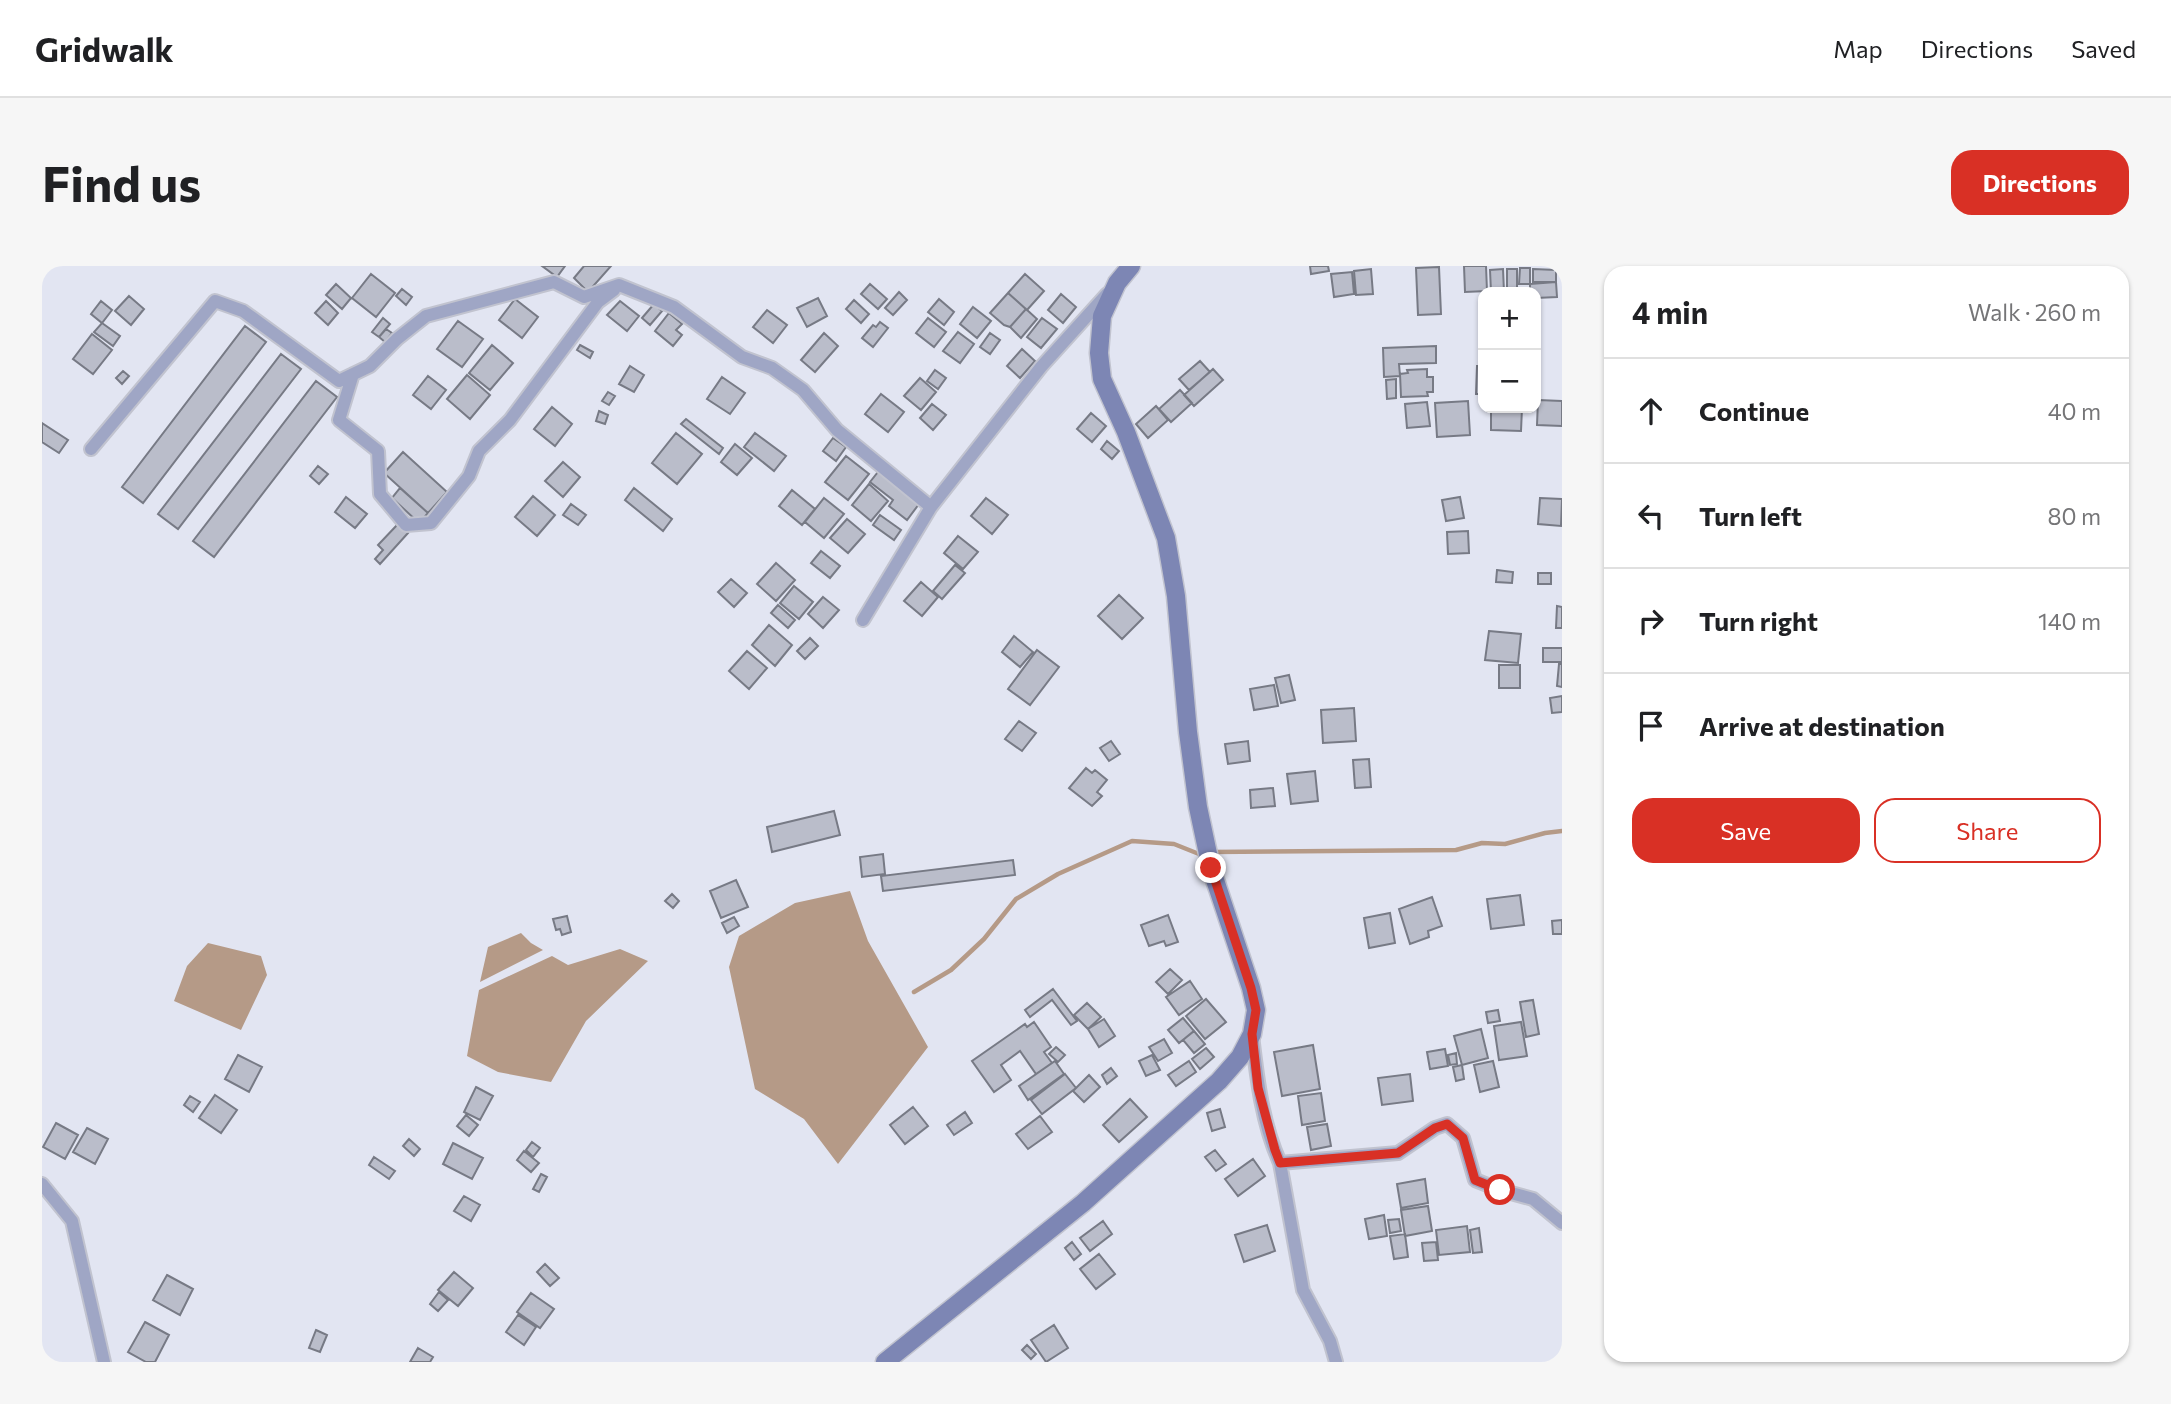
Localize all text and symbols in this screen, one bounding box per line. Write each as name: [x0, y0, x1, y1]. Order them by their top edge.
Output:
text: Gridwalk: [35, 28, 174, 69]
text: Map: [1833, 34, 1883, 63]
text: Directions: [1921, 34, 2033, 63]
text: Saved: [2071, 34, 2136, 63]
button: Directions: [1951, 150, 2129, 215]
text: Find us: [42, 152, 201, 212]
map controls: [1478, 287, 1541, 413]
button: +: [1478, 287, 1541, 350]
text: 4 min: [1632, 293, 1708, 330]
text: Walk · 260 m: [1968, 298, 2101, 326]
button: −: [1478, 350, 1541, 413]
icon: ahead: [1632, 392, 1670, 430]
text: Continue: [1699, 395, 1809, 426]
text: 40 m: [2048, 397, 2101, 425]
icon: left: [1632, 497, 1670, 535]
text: Turn left: [1699, 500, 1802, 531]
text: 80 m: [2048, 502, 2101, 530]
icon: right: [1632, 602, 1670, 640]
text: Turn right: [1699, 605, 1818, 636]
text: 140 m: [2038, 607, 2101, 635]
icon: arrive: [1632, 707, 1670, 745]
text: Arrive at destination: [1699, 710, 1945, 741]
button: Save: [1632, 798, 1860, 863]
button: Share: [1874, 798, 2101, 863]
route end: [1195, 852, 1226, 883]
route start: [1484, 1174, 1515, 1205]

